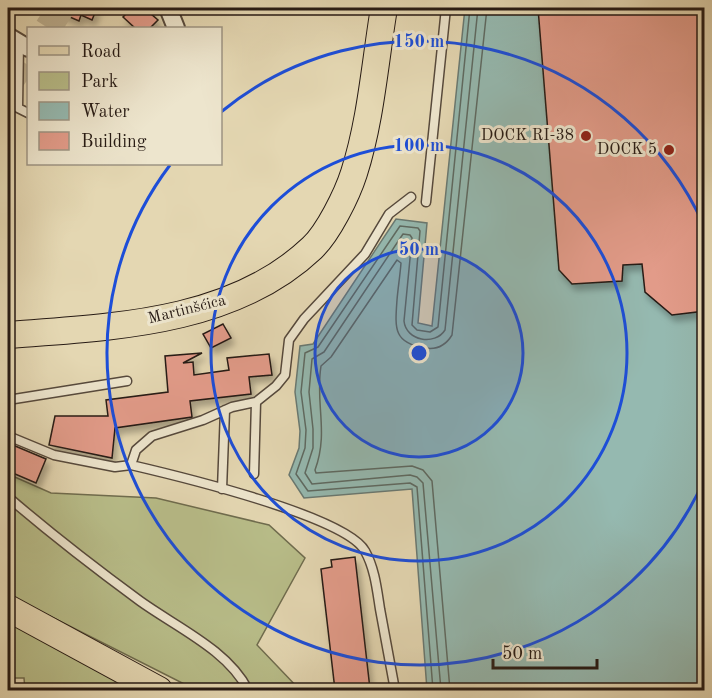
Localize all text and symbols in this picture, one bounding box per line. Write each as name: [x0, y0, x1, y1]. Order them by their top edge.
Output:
legend: [27, 27, 222, 165]
text: 150 m: [394, 33, 444, 51]
text: Road: [81, 43, 121, 61]
text: Park: [81, 73, 118, 91]
text: Water: [81, 103, 130, 121]
place label: DOCK RI-38: [481, 128, 574, 144]
marker: DOCK RI-38: [579, 129, 593, 143]
text: Building: [81, 133, 147, 151]
text: 100 m: [394, 137, 444, 155]
place label: DOCK 5: [597, 142, 657, 158]
marker: DOCK 5: [662, 143, 676, 157]
text: 50 m: [399, 241, 439, 259]
street label: Martinšćica: [146, 293, 228, 327]
centre of rings: [409, 343, 429, 363]
scale bar: [493, 632, 596, 670]
text: 50 m: [502, 645, 542, 663]

